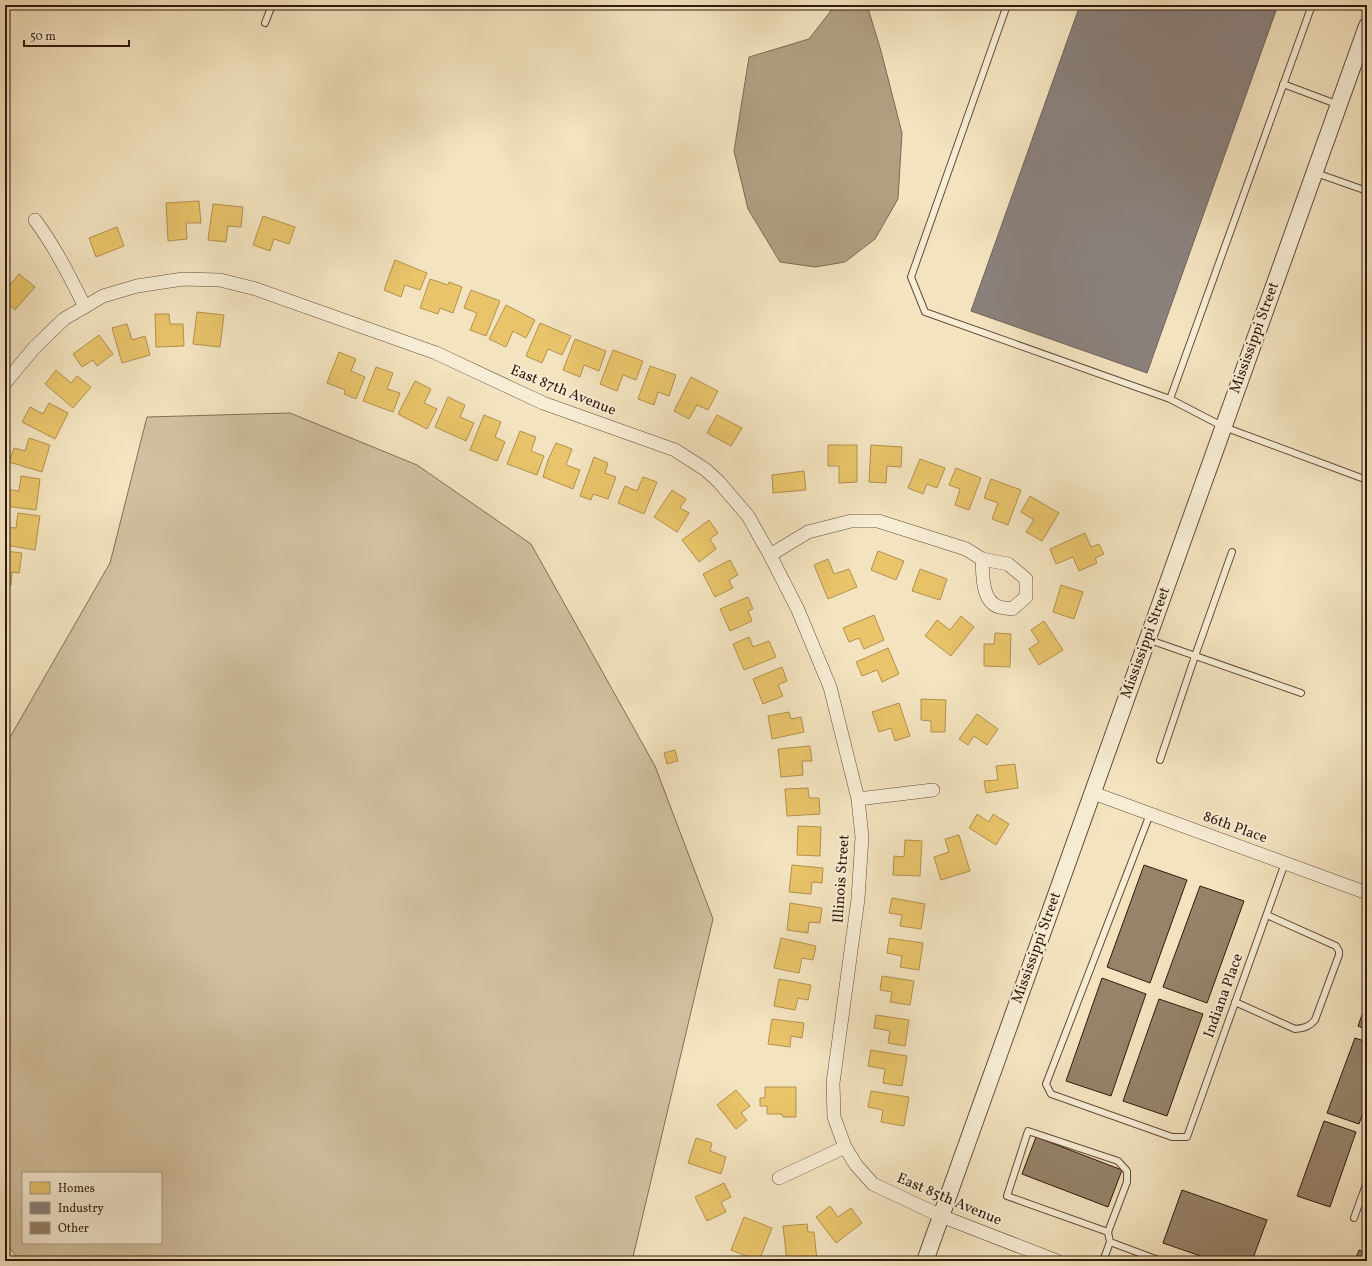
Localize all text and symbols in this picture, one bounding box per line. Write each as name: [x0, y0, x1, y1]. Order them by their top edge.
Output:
scale bar: [24, 22, 129, 48]
text: 50 m: [30, 29, 56, 45]
street label: Mississippi Street: [1225, 279, 1285, 397]
street label: East 87th Avenue: [507, 360, 619, 422]
street label: Mississippi Street: [1116, 584, 1176, 702]
street label: 86th Place: [1200, 807, 1270, 849]
street label: Illinois Street: [828, 834, 856, 924]
street label: Mississippi Street: [1007, 889, 1067, 1007]
street label: Indiana Place: [1199, 951, 1249, 1041]
street label: East 85th Avenue: [893, 1168, 1005, 1232]
legend: [22, 1172, 162, 1244]
text: Homes: [58, 1181, 95, 1197]
text: Industry: [58, 1201, 104, 1217]
text: Other: [58, 1221, 89, 1237]

